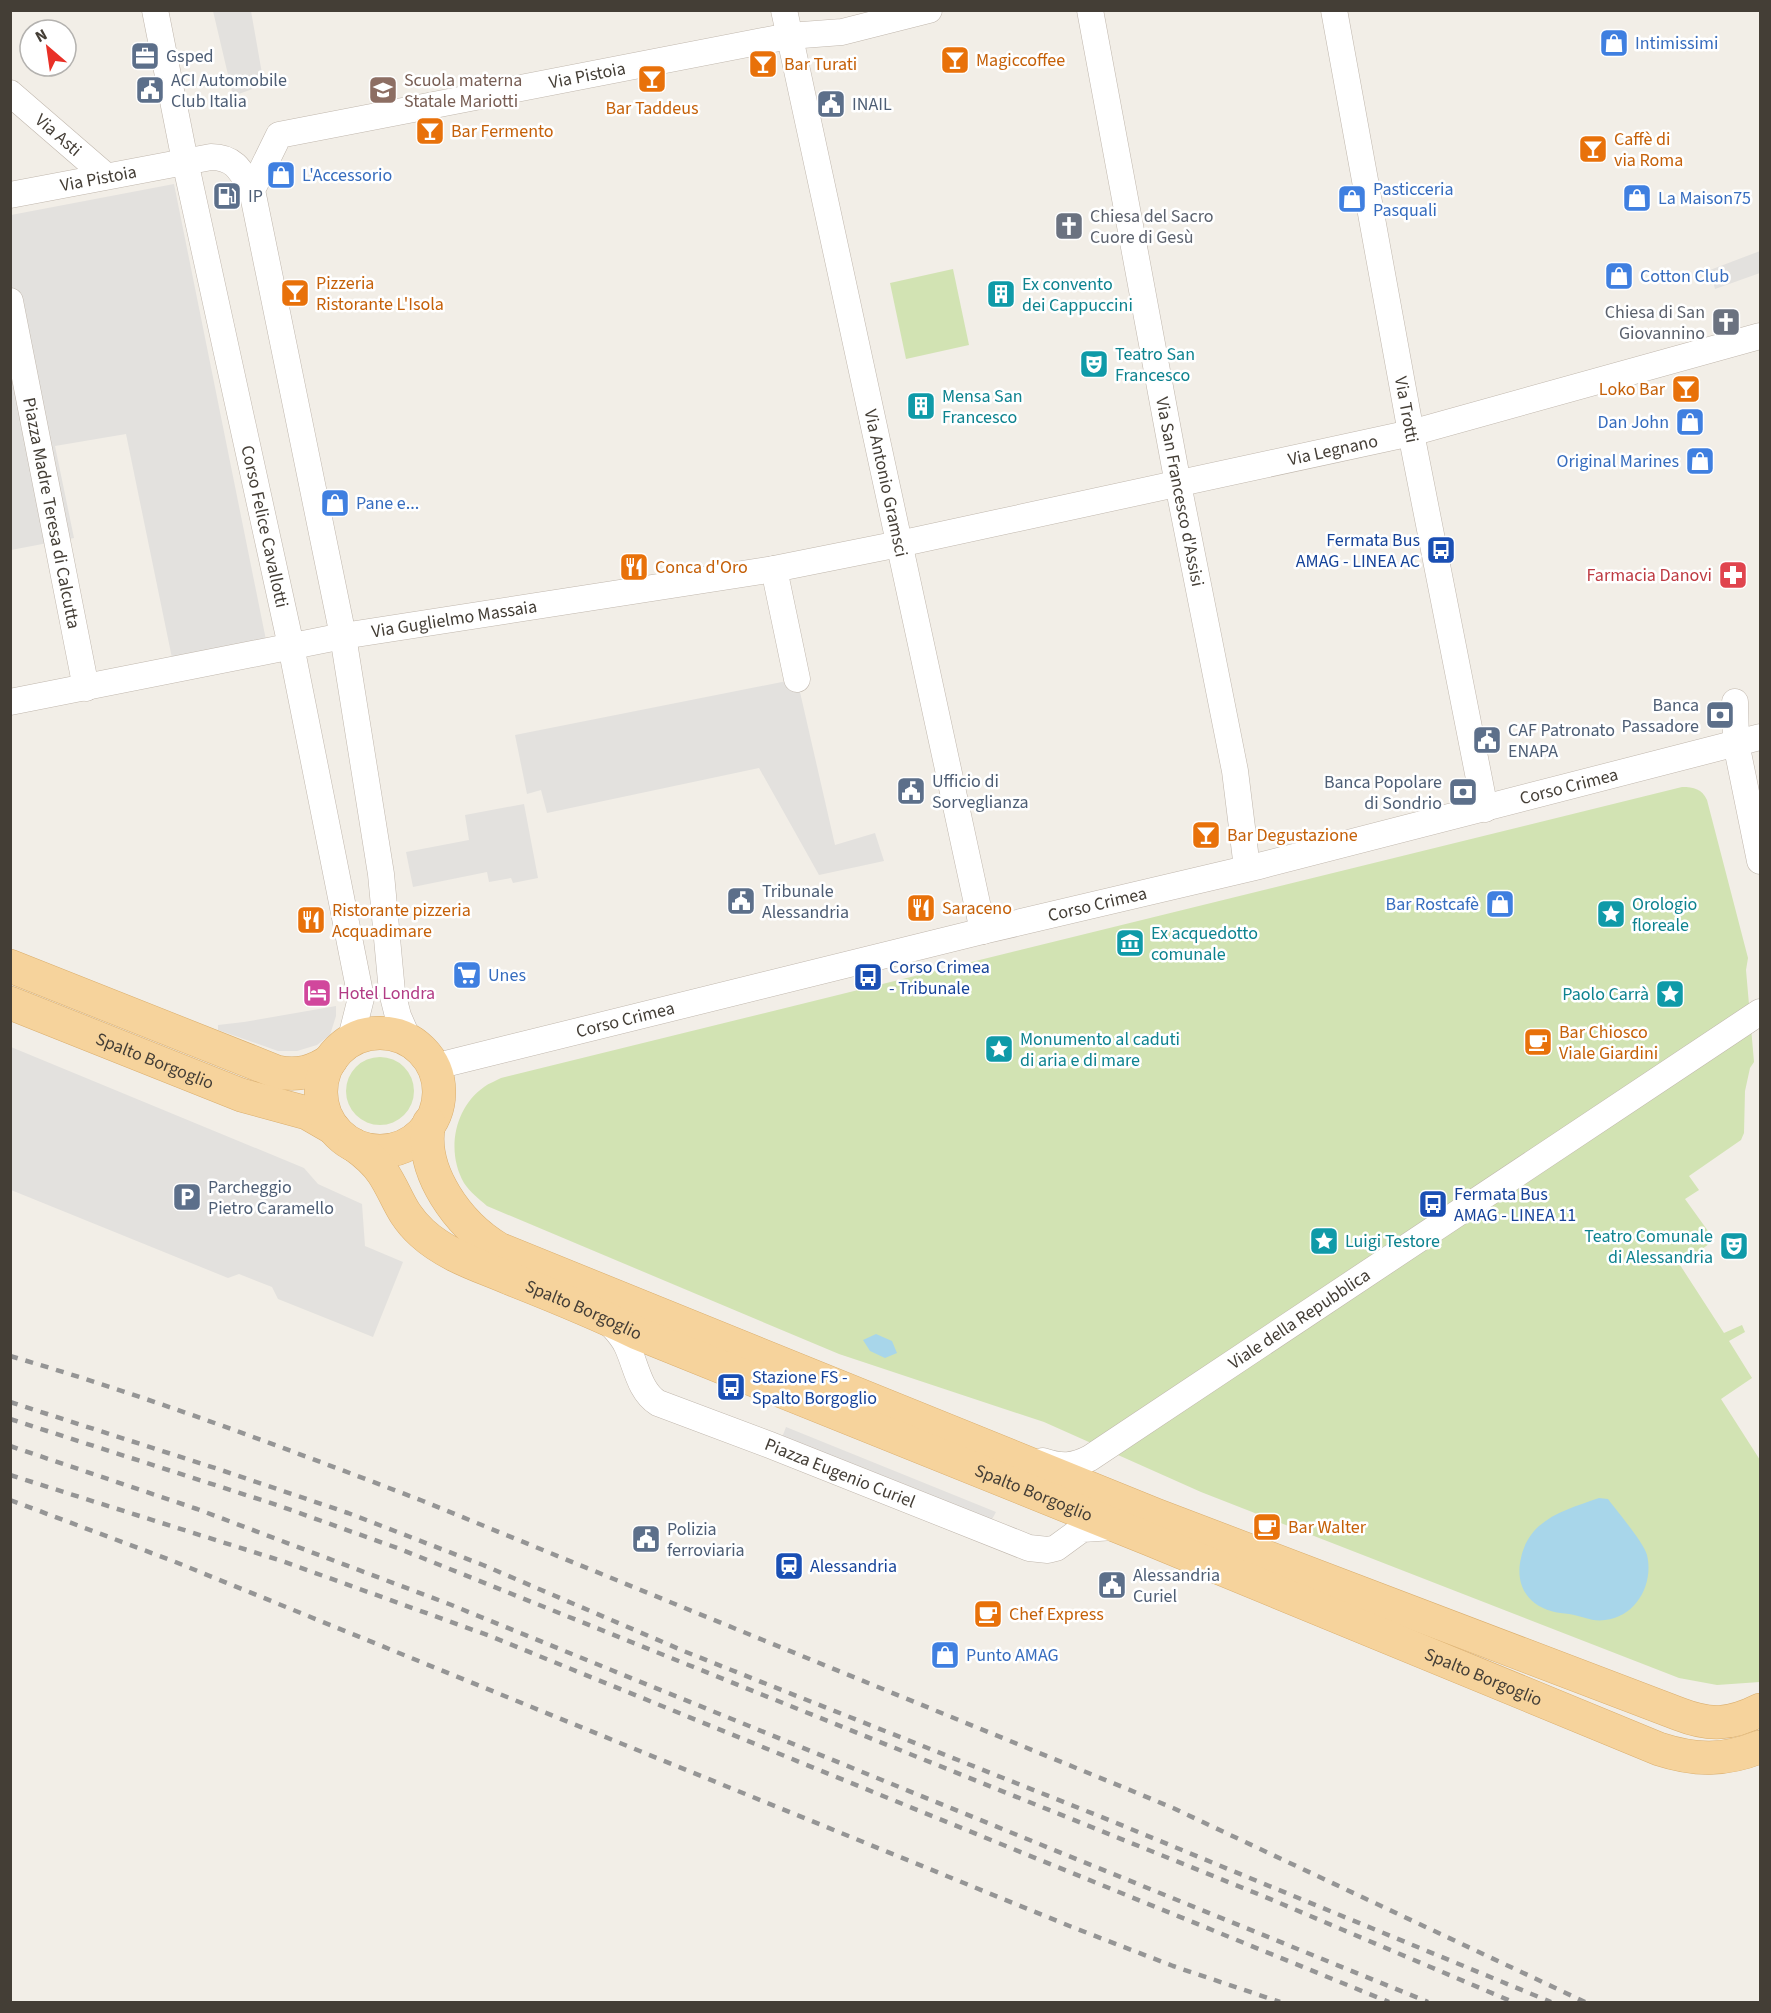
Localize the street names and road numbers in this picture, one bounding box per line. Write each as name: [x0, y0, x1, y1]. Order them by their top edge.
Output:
street label: Via Pistoia: [547, 56, 628, 95]
street label: Via Asti: [29, 108, 87, 162]
street label: Via Pistoia: [58, 159, 139, 198]
street label: Via Trotti: [1388, 374, 1425, 445]
street label: Piazza Madre Teresa di Calcutta: [16, 395, 86, 631]
street label: Via San Francesco d'Assisi: [1149, 395, 1210, 589]
street label: Via Antonio Gramsci: [858, 407, 914, 559]
street label: Via Legnano: [1286, 429, 1380, 472]
street label: Corso Felice Cavallotti: [234, 443, 294, 610]
street label: Via Guglielmo Massaia: [370, 594, 539, 644]
street label: Corso Crimea: [1517, 762, 1621, 811]
street label: Corso Crimea: [1045, 881, 1149, 928]
street label: Corso Crimea: [573, 996, 677, 1044]
street label: Spalto Borgoglio: [92, 1026, 218, 1096]
street label: Viale della Repubblica: [1224, 1263, 1375, 1375]
street label: Spalto Borgoglio: [521, 1274, 646, 1347]
street label: Piazza Eugenio Curiel: [761, 1432, 919, 1515]
street label: Spalto Borgoglio: [971, 1458, 1096, 1528]
street label: Spalto Borgoglio: [1421, 1642, 1546, 1713]

